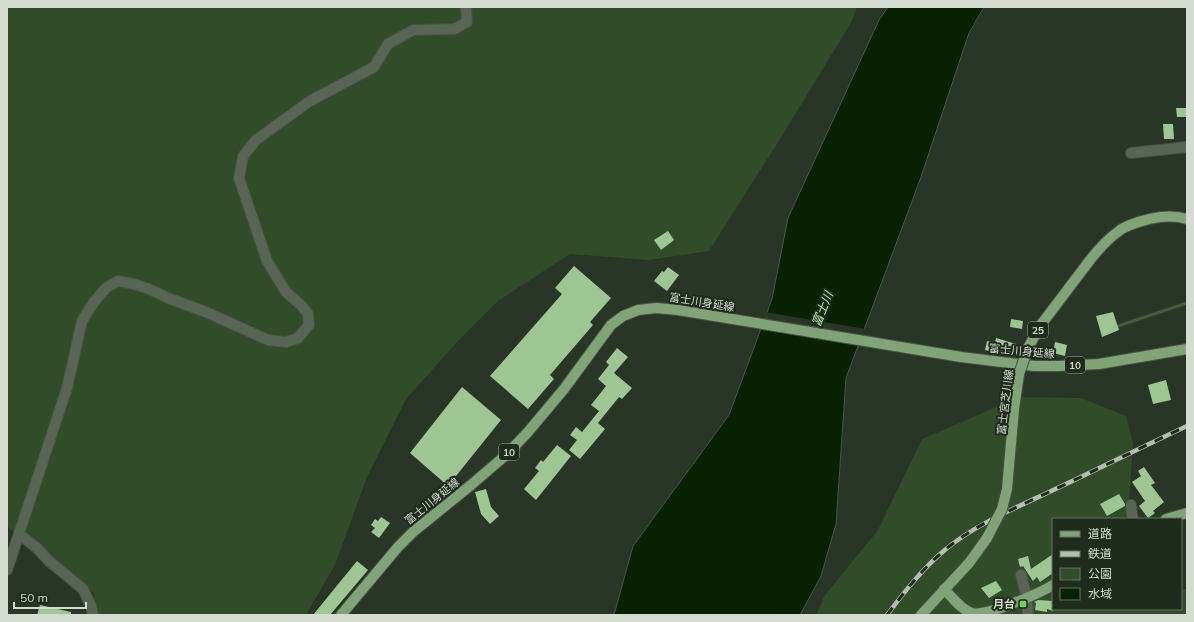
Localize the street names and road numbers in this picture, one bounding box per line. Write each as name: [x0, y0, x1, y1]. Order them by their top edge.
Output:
street label: 富士川身延線: [668, 290, 736, 314]
road number: 25: [1028, 322, 1048, 338]
street label: 富士川身延線: [989, 341, 1055, 361]
road number: 10: [1065, 357, 1085, 373]
street label: 富士宮芝川線: [994, 368, 1016, 436]
road number: 10: [499, 444, 519, 460]
street label: 富士川身延線: [402, 475, 462, 527]

